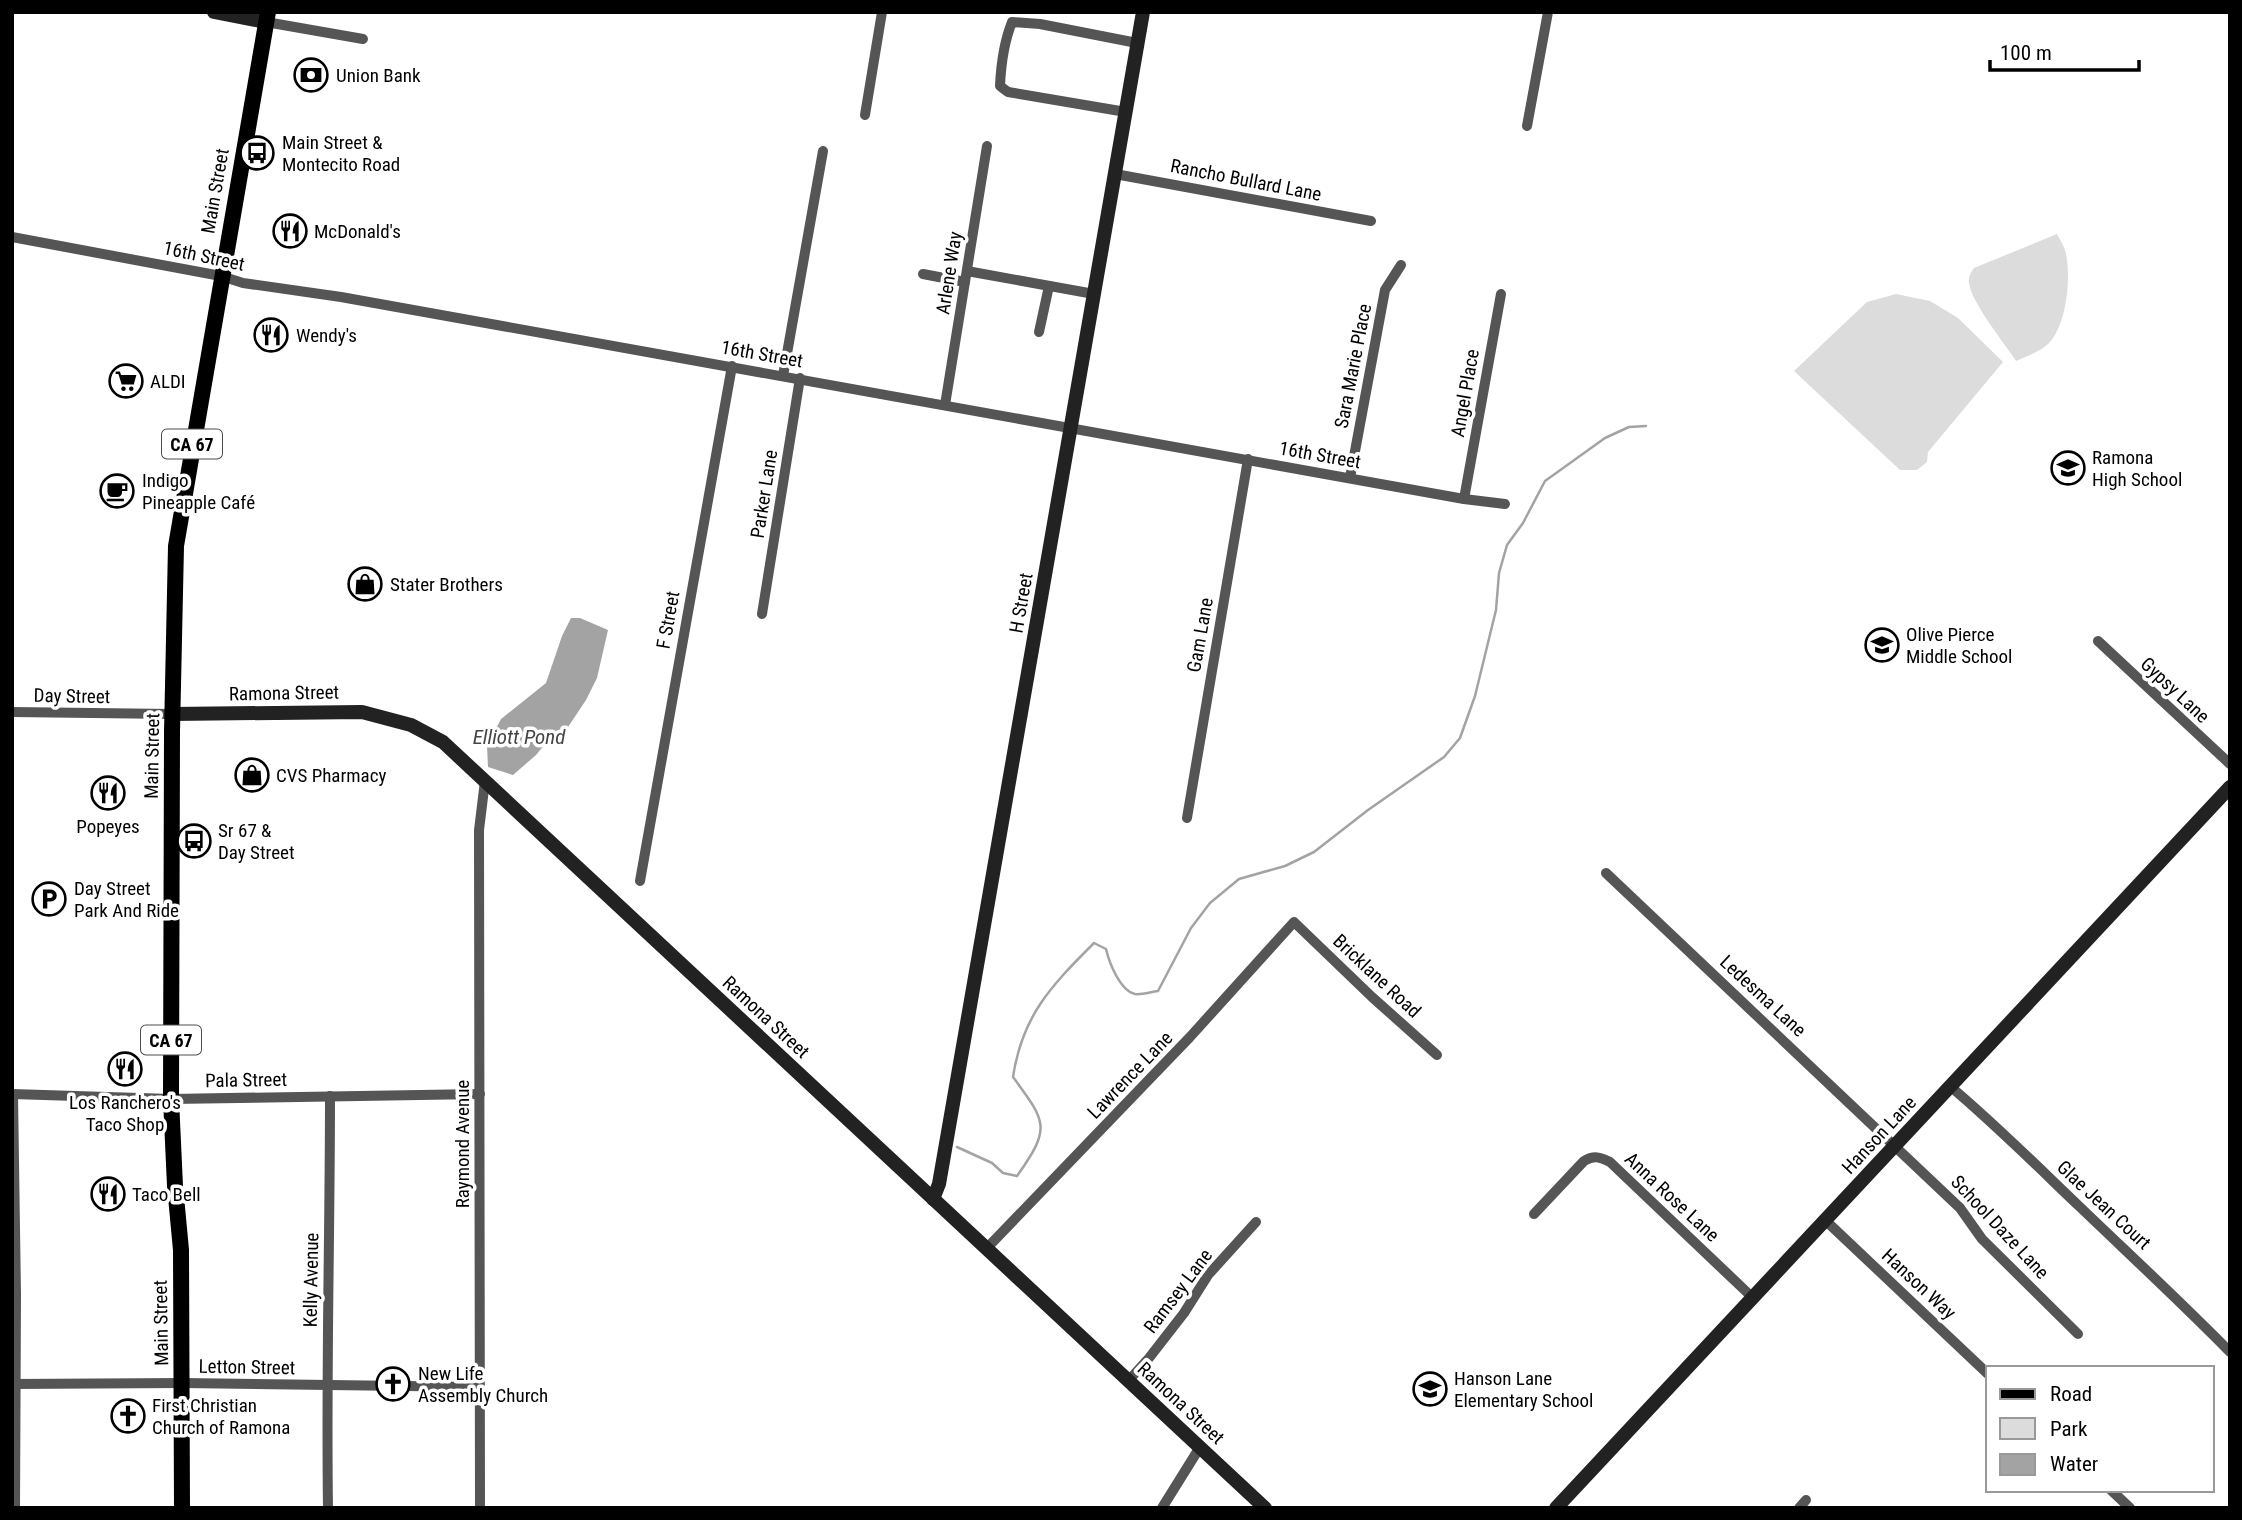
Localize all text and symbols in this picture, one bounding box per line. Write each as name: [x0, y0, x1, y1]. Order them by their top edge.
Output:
scale bar: [1990, 28, 2139, 72]
text: 100 m: [2000, 41, 2052, 65]
bank icon: Union Bank: [292, 56, 330, 94]
place label: Union Bank: [336, 64, 421, 87]
place label: Main Street & Montecito Road: [282, 131, 400, 176]
bus stop icon: Main Street & Montecito Road: [238, 134, 276, 172]
street label: Main Street: [196, 147, 234, 235]
street label: Rancho Bullard Lane: [1169, 154, 1324, 206]
restaurant icon: McDonald's: [271, 212, 309, 250]
place label: McDonald's: [314, 220, 401, 243]
street label: Arlene Way: [931, 230, 967, 316]
street label: 16th Street: [161, 236, 247, 276]
street label: Sara Marie Place: [1330, 302, 1376, 430]
restaurant icon: Wendy's: [252, 316, 290, 354]
place label: Wendy's: [296, 324, 357, 347]
street label: 16th Street: [719, 336, 805, 372]
street label: Angel Place: [1446, 347, 1484, 439]
supermarket icon: ALDI: [107, 362, 145, 400]
place label: ALDI: [150, 370, 186, 393]
road number: CA 67: [162, 430, 222, 458]
street label: 16th Street: [1277, 437, 1363, 473]
place label: Ramona High School: [2092, 446, 2182, 491]
street label: Parker Lane: [746, 448, 782, 540]
school or university icon: Ramona High School: [2049, 449, 2087, 487]
place label: Indigo Pineapple Café: [142, 469, 255, 514]
cafe icon: Indigo Pineapple Café: [98, 472, 136, 510]
shop icon: Stater Brothers: [346, 565, 384, 603]
street label: H Street: [1004, 571, 1038, 635]
place label: Stater Brothers: [390, 573, 503, 596]
street label: F Street: [652, 589, 684, 651]
street label: Gam Lane: [1182, 596, 1218, 674]
place label: Olive Pierce Middle School: [1906, 623, 2012, 668]
school or university icon: Olive Pierce Middle School: [1863, 626, 1901, 664]
street label: Gypsy Lane: [2136, 652, 2214, 728]
street label: Ramona Street: [229, 681, 339, 705]
street label: Day Street: [34, 684, 110, 708]
street label: Main Street: [140, 713, 164, 799]
water label: Elliott Pond: [473, 725, 566, 749]
shop icon: CVS Pharmacy: [233, 756, 271, 794]
place label: CVS Pharmacy: [276, 764, 386, 787]
restaurant icon: Popeyes: [89, 774, 127, 812]
place label: Popeyes: [76, 815, 140, 838]
place label: Sr 67 & Day Street: [218, 819, 295, 864]
bus stop icon: Sr 67 & Day Street: [175, 822, 213, 860]
place label: Day Street Park And Ride: [74, 877, 179, 922]
parking icon: Day Street Park And Ride: [30, 880, 68, 918]
street label: Bricklane Road: [1328, 929, 1426, 1023]
street label: Ledesma Lane: [1715, 950, 1811, 1042]
street label: Ramona Street: [718, 971, 814, 1063]
road number: CA 67: [141, 1026, 201, 1055]
street label: Lawrence Lane: [1083, 1026, 1177, 1123]
restaurant icon: Los Ranchero's Taco Shop: [106, 1050, 144, 1088]
street label: Pala Street: [205, 1068, 287, 1092]
street label: Raymond Avenue: [451, 1080, 474, 1208]
place label: Los Ranchero's Taco Shop: [69, 1091, 181, 1136]
street label: Hanson Lane: [1837, 1091, 1921, 1179]
street label: Anna Rose Lane: [1620, 1147, 1724, 1247]
street label: Glae Jean Court: [2052, 1156, 2156, 1254]
street label: School Daze Lane: [1946, 1170, 2054, 1284]
restaurant icon: Taco Bell: [89, 1175, 127, 1213]
place label: Taco Bell: [132, 1183, 201, 1206]
street label: Kelly Avenue: [299, 1232, 323, 1328]
street label: Ramsey Lane: [1139, 1244, 1217, 1338]
street label: Hanson Way: [1877, 1244, 1961, 1324]
street label: Main Street: [149, 1280, 173, 1366]
street label: Letton Street: [198, 1355, 296, 1379]
street label: Ramona Street: [1133, 1357, 1229, 1449]
place label: New Life Assembly Church: [418, 1362, 548, 1407]
church icon: New Life Assembly Church: [374, 1365, 412, 1403]
legend: [1986, 1366, 2214, 1492]
place label: Hanson Lane Elementary School: [1454, 1367, 1593, 1412]
school or university icon: Hanson Lane Elementary School: [1411, 1370, 1449, 1408]
text: Road: [2050, 1382, 2092, 1406]
place label: First Christian Church of Ramona: [152, 1394, 290, 1439]
church icon: First Christian Church of Ramona: [109, 1397, 147, 1435]
text: Park: [2050, 1417, 2088, 1441]
text: Water: [2050, 1452, 2098, 1476]

